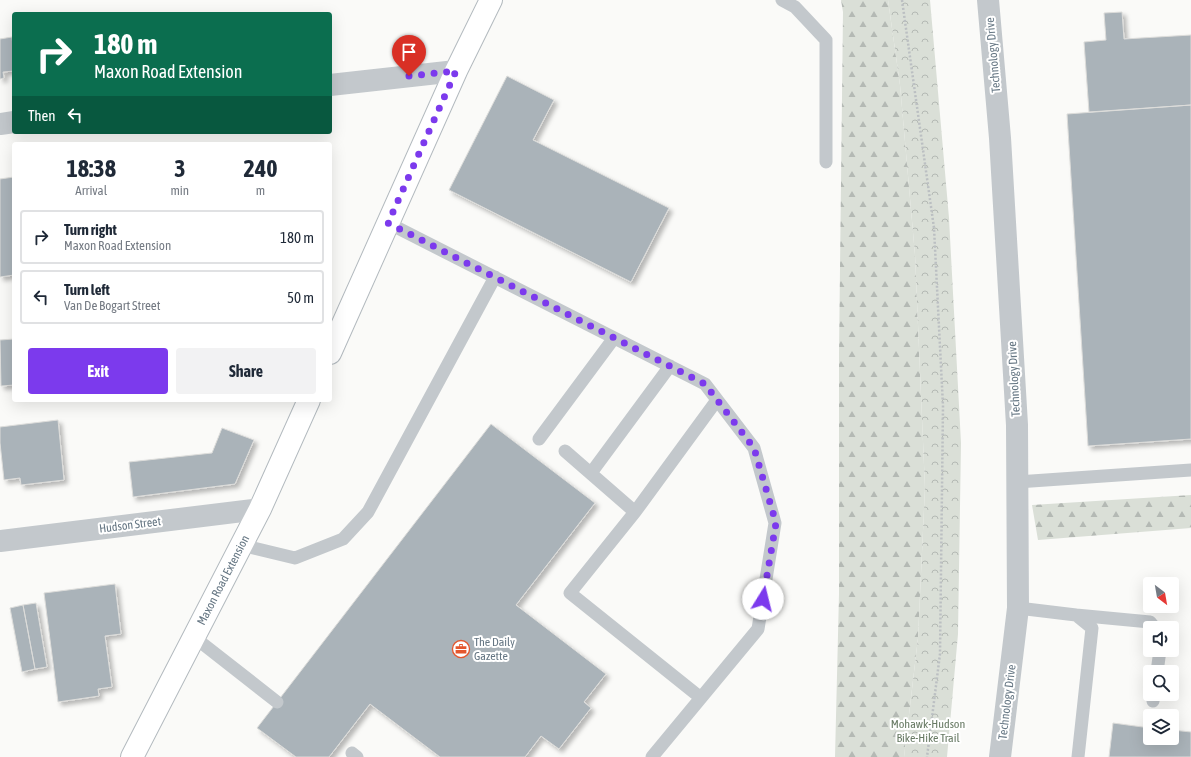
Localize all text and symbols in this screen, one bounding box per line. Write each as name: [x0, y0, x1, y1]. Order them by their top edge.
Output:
street label: Technology Drive: [983, 17, 1003, 93]
icon: right: [28, 28, 80, 80]
text: 180 m: [94, 28, 157, 60]
pin: [392, 35, 426, 76]
icon: arrive: [398, 41, 420, 63]
text: Maxon Road Extension: [94, 61, 243, 82]
icon: left: [64, 104, 86, 126]
text: Then: [28, 107, 56, 124]
text: 18:38: [67, 155, 116, 182]
text: 3: [174, 155, 185, 182]
text: 240: [244, 155, 277, 182]
text: Arrival: [75, 183, 107, 198]
text: min: [170, 183, 189, 198]
text: m: [256, 183, 265, 198]
text: Turn right: [64, 221, 117, 238]
icon: right: [30, 226, 52, 248]
text: 180 m: [280, 229, 314, 246]
text: Maxon Road Extension: [64, 238, 171, 253]
text: Turn left: [64, 281, 110, 298]
icon: left: [30, 286, 52, 308]
text: 50 m: [287, 289, 314, 306]
text: Van De Bogart Street: [64, 298, 160, 313]
street label: Technology Drive: [1005, 341, 1023, 417]
button: Exit: [28, 348, 168, 394]
button: Share: [176, 348, 316, 394]
street label: Hudson Street: [98, 514, 162, 536]
street label: Maxon Road Extension: [194, 533, 252, 627]
north arrow: [1143, 577, 1179, 613]
map controls: [1143, 577, 1179, 745]
position arrow: [742, 578, 784, 620]
button: sound: [1143, 621, 1179, 657]
place label: The Daily Gazette: [474, 635, 515, 663]
office icon: The Daily Gazette: [451, 639, 471, 659]
street label: Technology Drive: [995, 664, 1019, 740]
button: search: [1143, 665, 1179, 701]
button: layers: [1143, 709, 1179, 745]
park label: Mohawk-Hudson Bike-Hike Trail: [891, 717, 965, 745]

